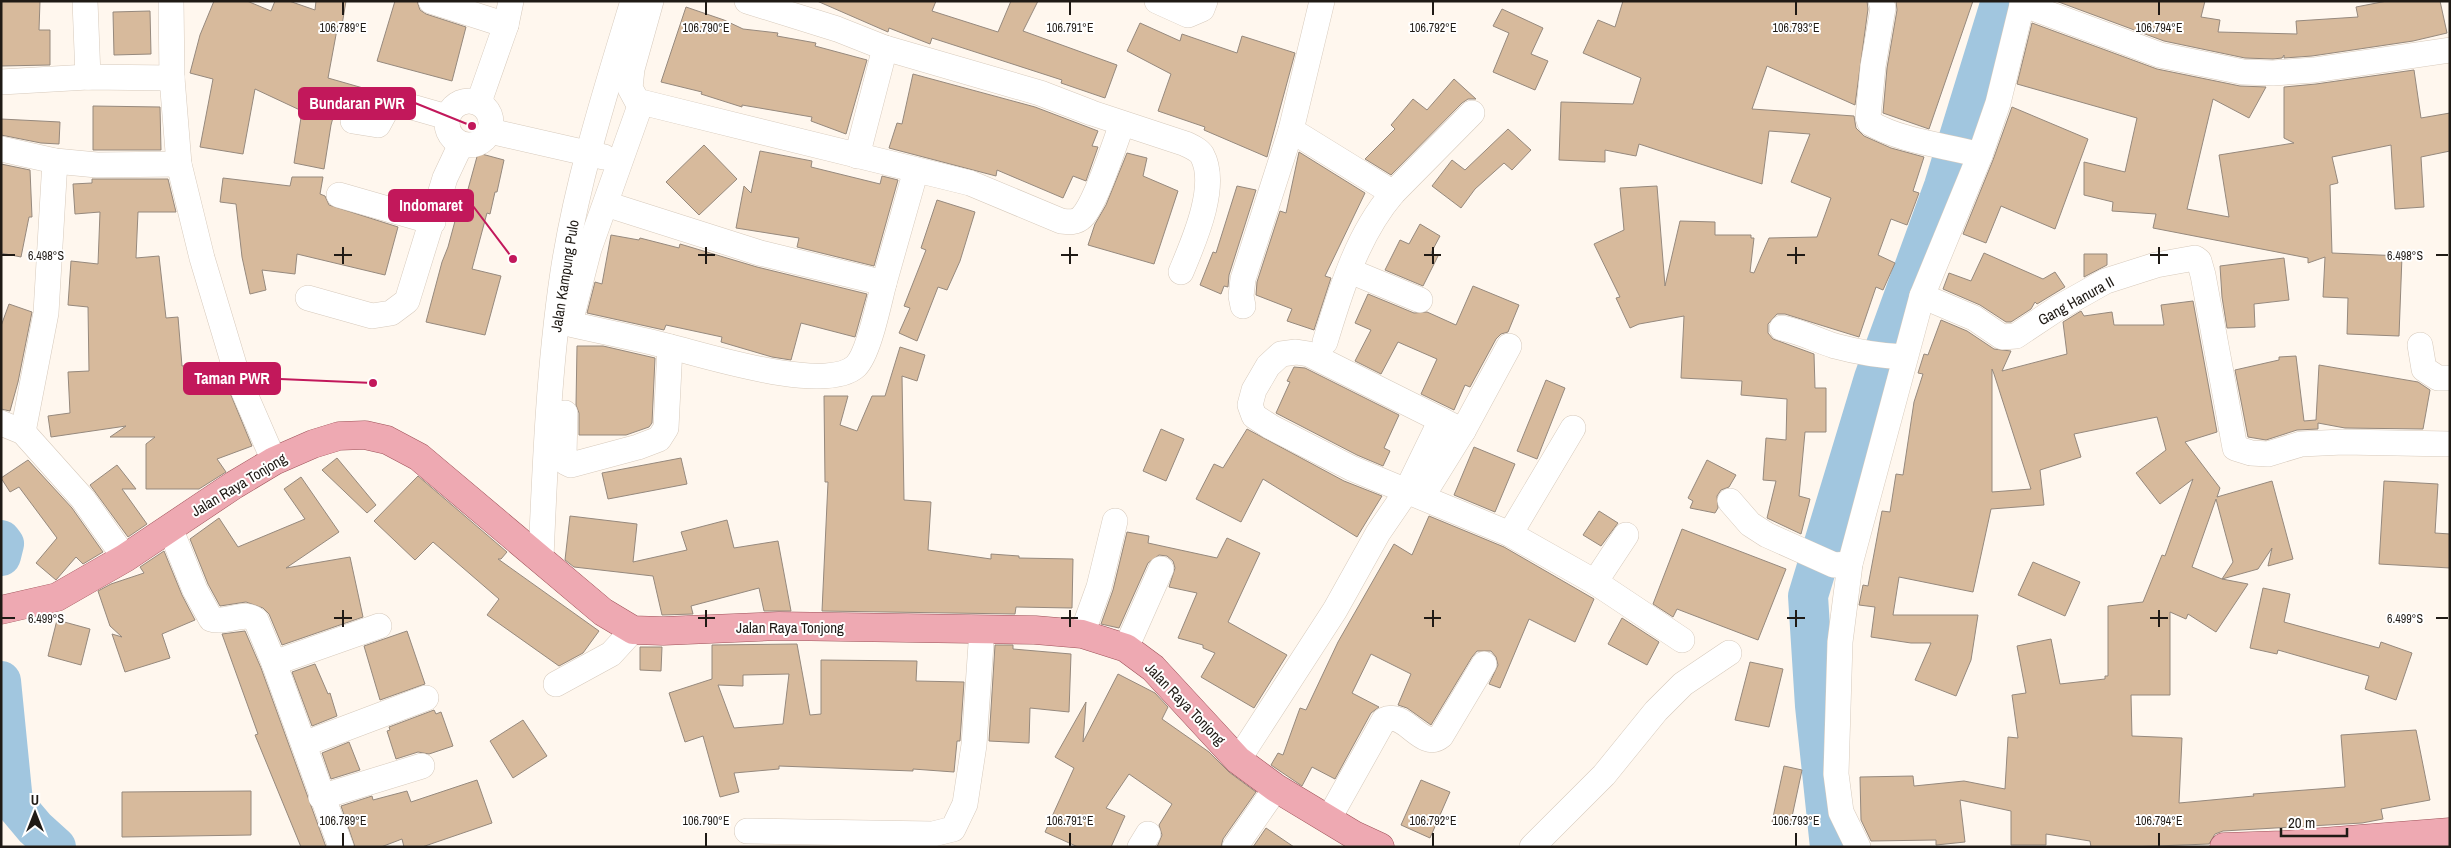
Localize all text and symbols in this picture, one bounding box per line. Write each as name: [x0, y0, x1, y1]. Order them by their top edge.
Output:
text: 106.789°E: [320, 20, 366, 36]
text: 106.790°E: [683, 20, 729, 36]
text: 106.791°E: [1047, 20, 1093, 36]
text: 106.792°E: [1410, 20, 1456, 36]
text: 106.793°E: [1773, 20, 1819, 36]
text: 106.794°E: [2136, 20, 2182, 36]
callout: Bundaran PWR: [299, 88, 415, 119]
text: Bundaran PWR: [309, 92, 405, 114]
callout: Indomaret: [389, 190, 473, 221]
text: Indomaret: [399, 194, 463, 216]
street label: Jalan Kampung Pulo: [545, 218, 584, 334]
text: 6.498°S: [28, 248, 64, 264]
text: 6.498°S: [2387, 248, 2423, 264]
street label: Gang Hanura II: [2034, 271, 2118, 330]
callout: Taman PWR: [184, 363, 280, 394]
text: Taman PWR: [194, 367, 270, 389]
street label: Jalan Raya Tonjong: [187, 448, 290, 521]
text: 6.499°S: [28, 611, 64, 627]
text: 6.499°S: [2387, 611, 2423, 627]
street label: Jalan Raya Tonjong: [736, 617, 844, 638]
street label: Jalan Raya Tonjong: [1140, 658, 1230, 750]
north arrow: [10, 788, 60, 838]
text: U: [31, 791, 39, 809]
scale bar: [2281, 806, 2347, 838]
text: 20 m: [2288, 812, 2315, 833]
text: 106.789°E: [320, 813, 366, 829]
text: 106.790°E: [683, 813, 729, 829]
text: 106.791°E: [1047, 813, 1093, 829]
text: 106.792°E: [1410, 813, 1456, 829]
text: 106.793°E: [1773, 813, 1819, 829]
text: 106.794°E: [2136, 813, 2182, 829]

